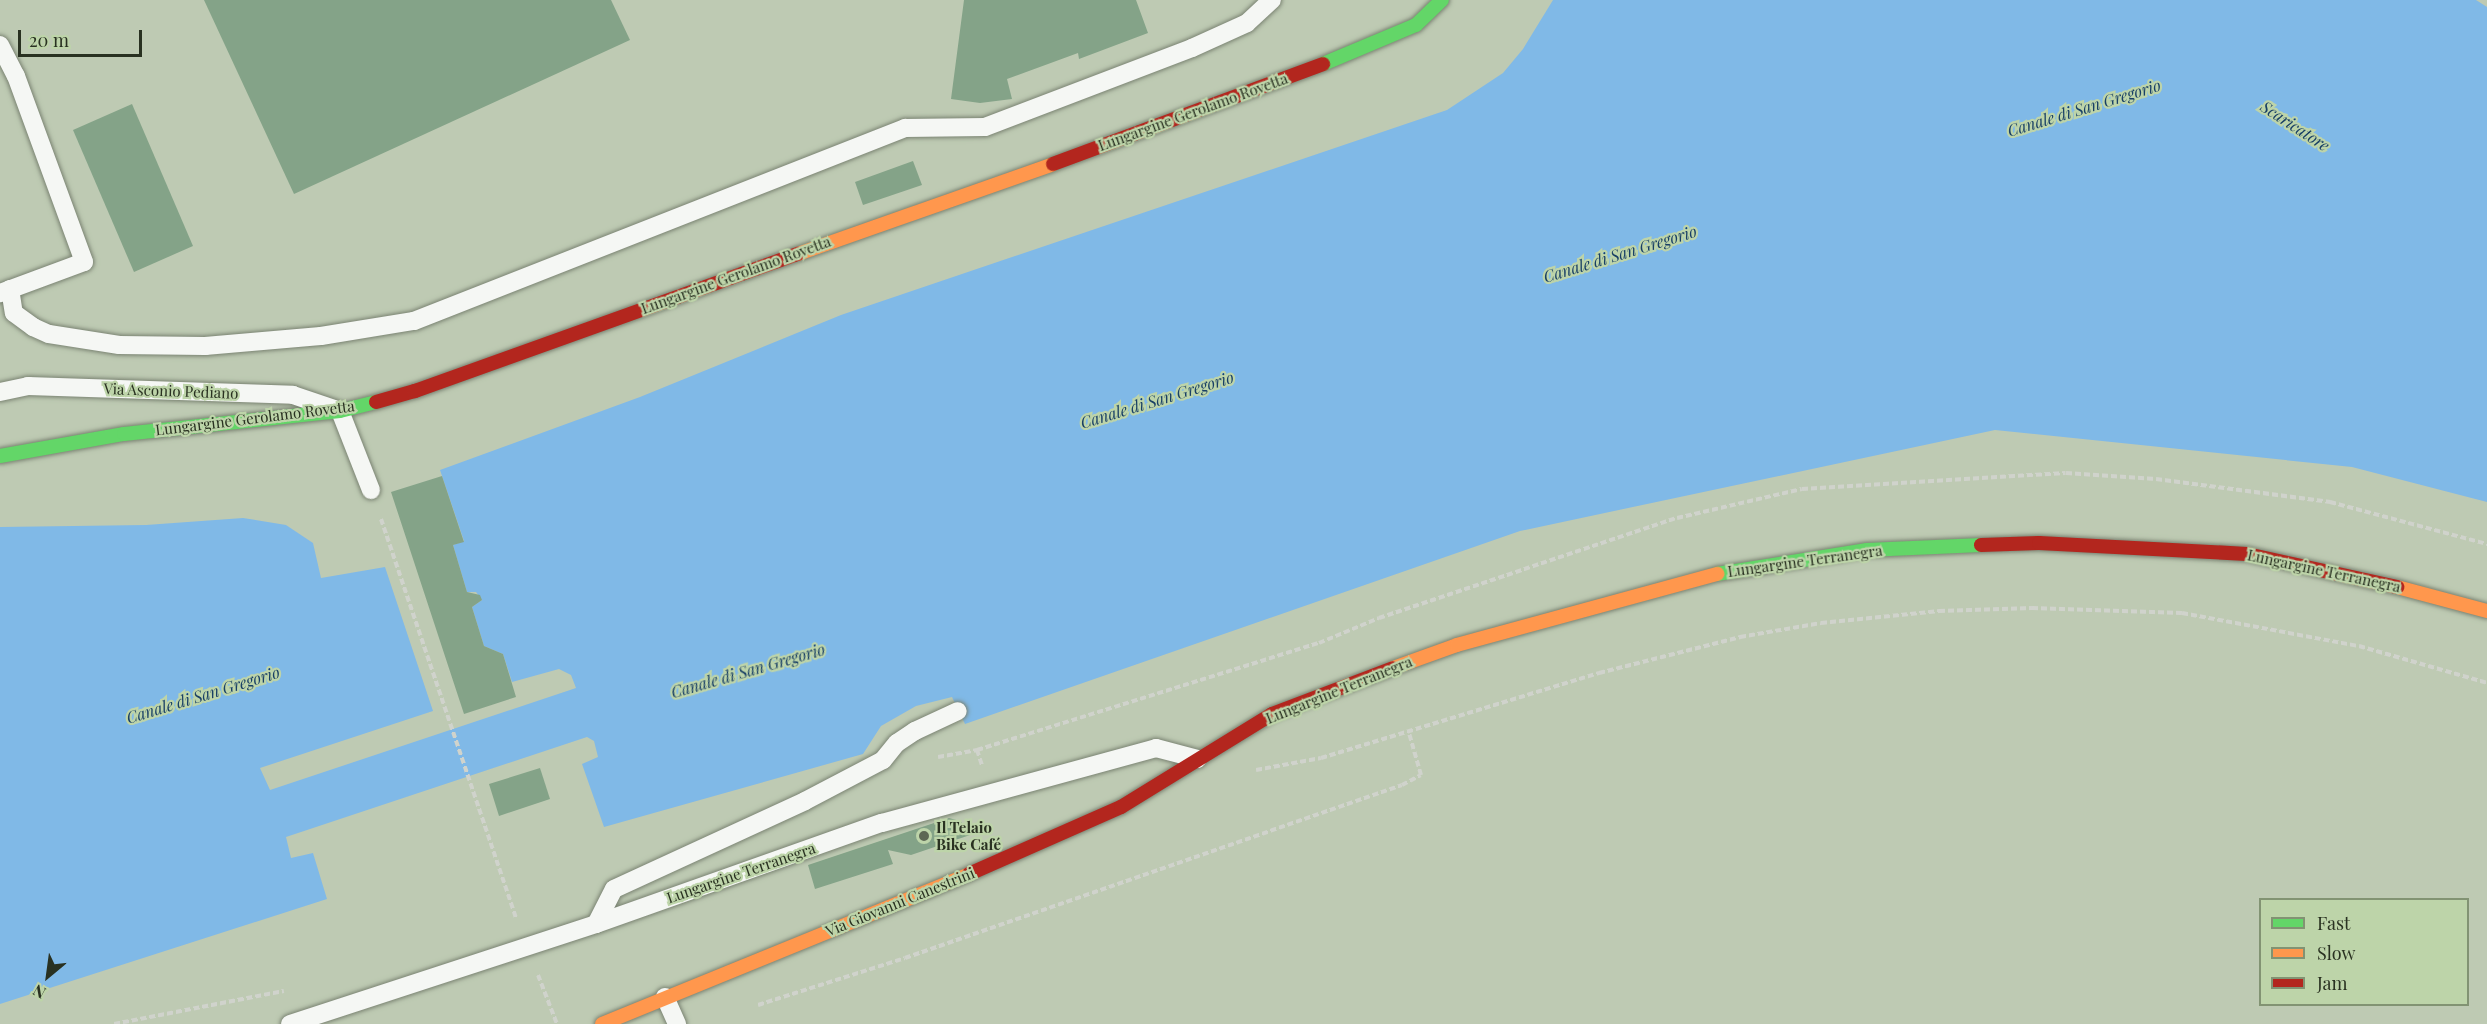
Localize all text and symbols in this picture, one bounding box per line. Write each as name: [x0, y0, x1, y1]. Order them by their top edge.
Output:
scale bar: [21, 18, 146, 56]
text: 20 m: [29, 28, 69, 52]
street label: Lungargine Gerolamo Rovetta: [1096, 69, 1290, 155]
water label: Canale di San Gregorio: [2005, 76, 2163, 140]
water label: Scaricatore: [2257, 97, 2333, 155]
water label: Canale di San Gregorio: [1541, 222, 1699, 286]
street label: Lungargine Gerolamo Rovetta: [639, 232, 833, 318]
water label: Canale di San Gregorio: [1078, 368, 1236, 432]
street label: Via Asconio Pediano: [103, 380, 239, 402]
street label: Lungargine Gerolamo Rovetta: [154, 397, 356, 439]
street label: Lungargine Terranegra: [1726, 541, 1884, 581]
street label: Lungargine Terranegra: [2246, 546, 2402, 596]
water label: Canale di San Gregorio: [669, 640, 827, 702]
street label: Lungargine Terranegra: [1263, 652, 1415, 728]
water label: Canale di San Gregorio: [124, 663, 282, 727]
place label: Il Telaio Bike Café: [936, 818, 1001, 853]
marker: Il Telaio Bike Café: [917, 829, 931, 843]
street label: Lungargine Terranegra: [664, 839, 818, 907]
street label: Via Giovanni Canestrini: [823, 864, 977, 940]
legend: [2259, 898, 2469, 1006]
text: Fast: [2317, 911, 2350, 935]
text: Slow: [2317, 941, 2355, 965]
north arrow: [18, 946, 78, 1006]
text: Jam: [2317, 971, 2347, 995]
text: N: [29, 980, 49, 1004]

